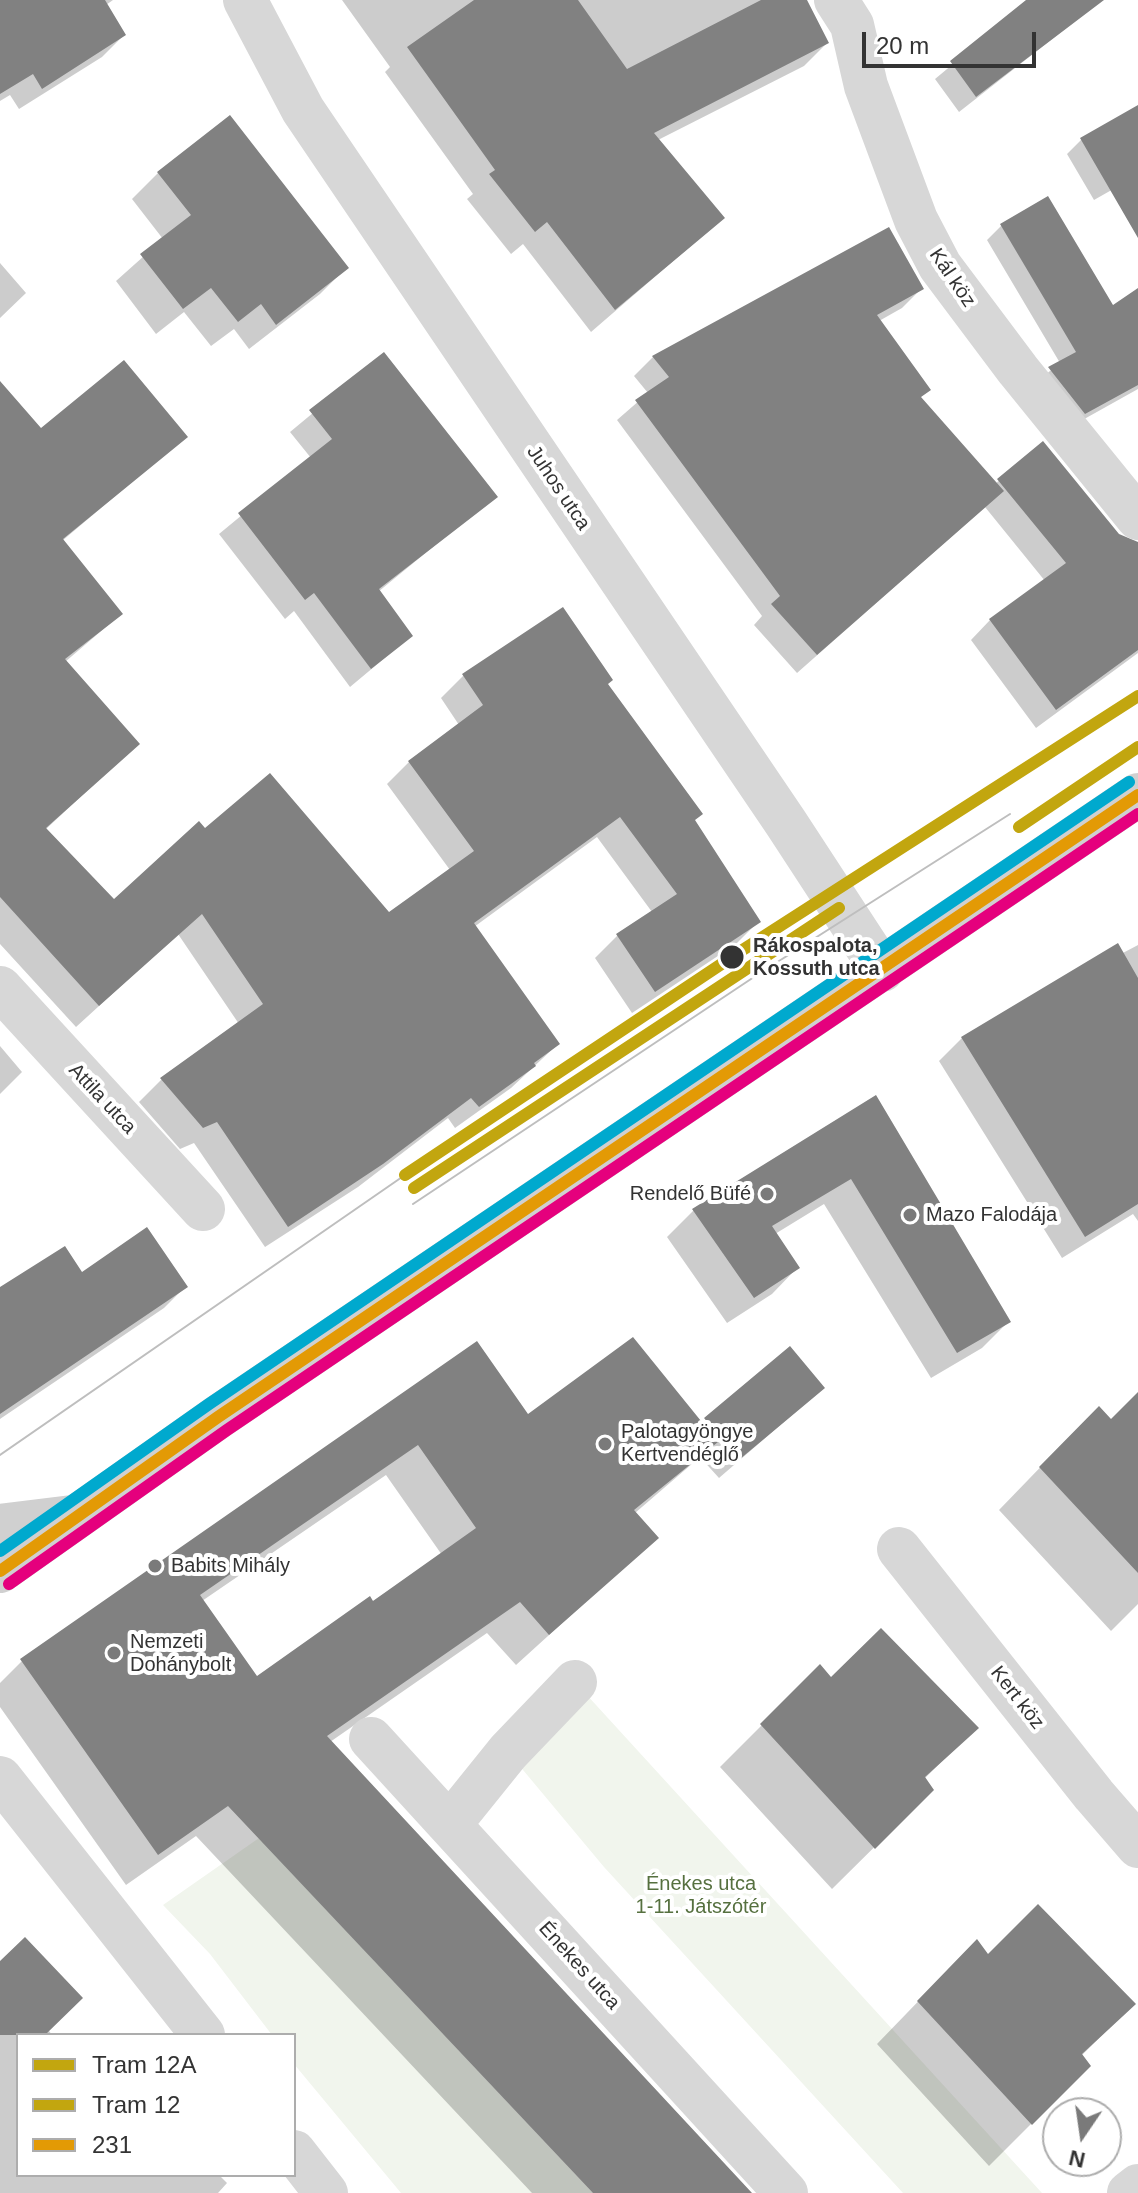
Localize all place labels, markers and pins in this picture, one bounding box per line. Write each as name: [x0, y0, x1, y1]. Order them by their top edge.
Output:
place label: Rákospalota, Kossuth utca: [753, 934, 880, 981]
marker: Rákospalota, Kossuth utca: [718, 943, 746, 971]
place label: Rendelő Büfé: [630, 1182, 751, 1206]
marker: Rendelő Büfé: [758, 1185, 776, 1203]
place label: Mazo Falodája: [926, 1203, 1057, 1227]
marker: Mazo Falodája: [901, 1206, 919, 1224]
place label: Palotagyöngye Kertvendéglő: [621, 1420, 753, 1467]
marker: Palotagyöngye Kertvendéglő: [596, 1435, 614, 1453]
place label: Babits Mihály: [171, 1554, 290, 1578]
marker: Babits Mihály: [146, 1557, 164, 1575]
place label: Nemzeti Dohánybolt: [130, 1630, 231, 1677]
marker: Nemzeti Dohánybolt: [105, 1644, 123, 1662]

